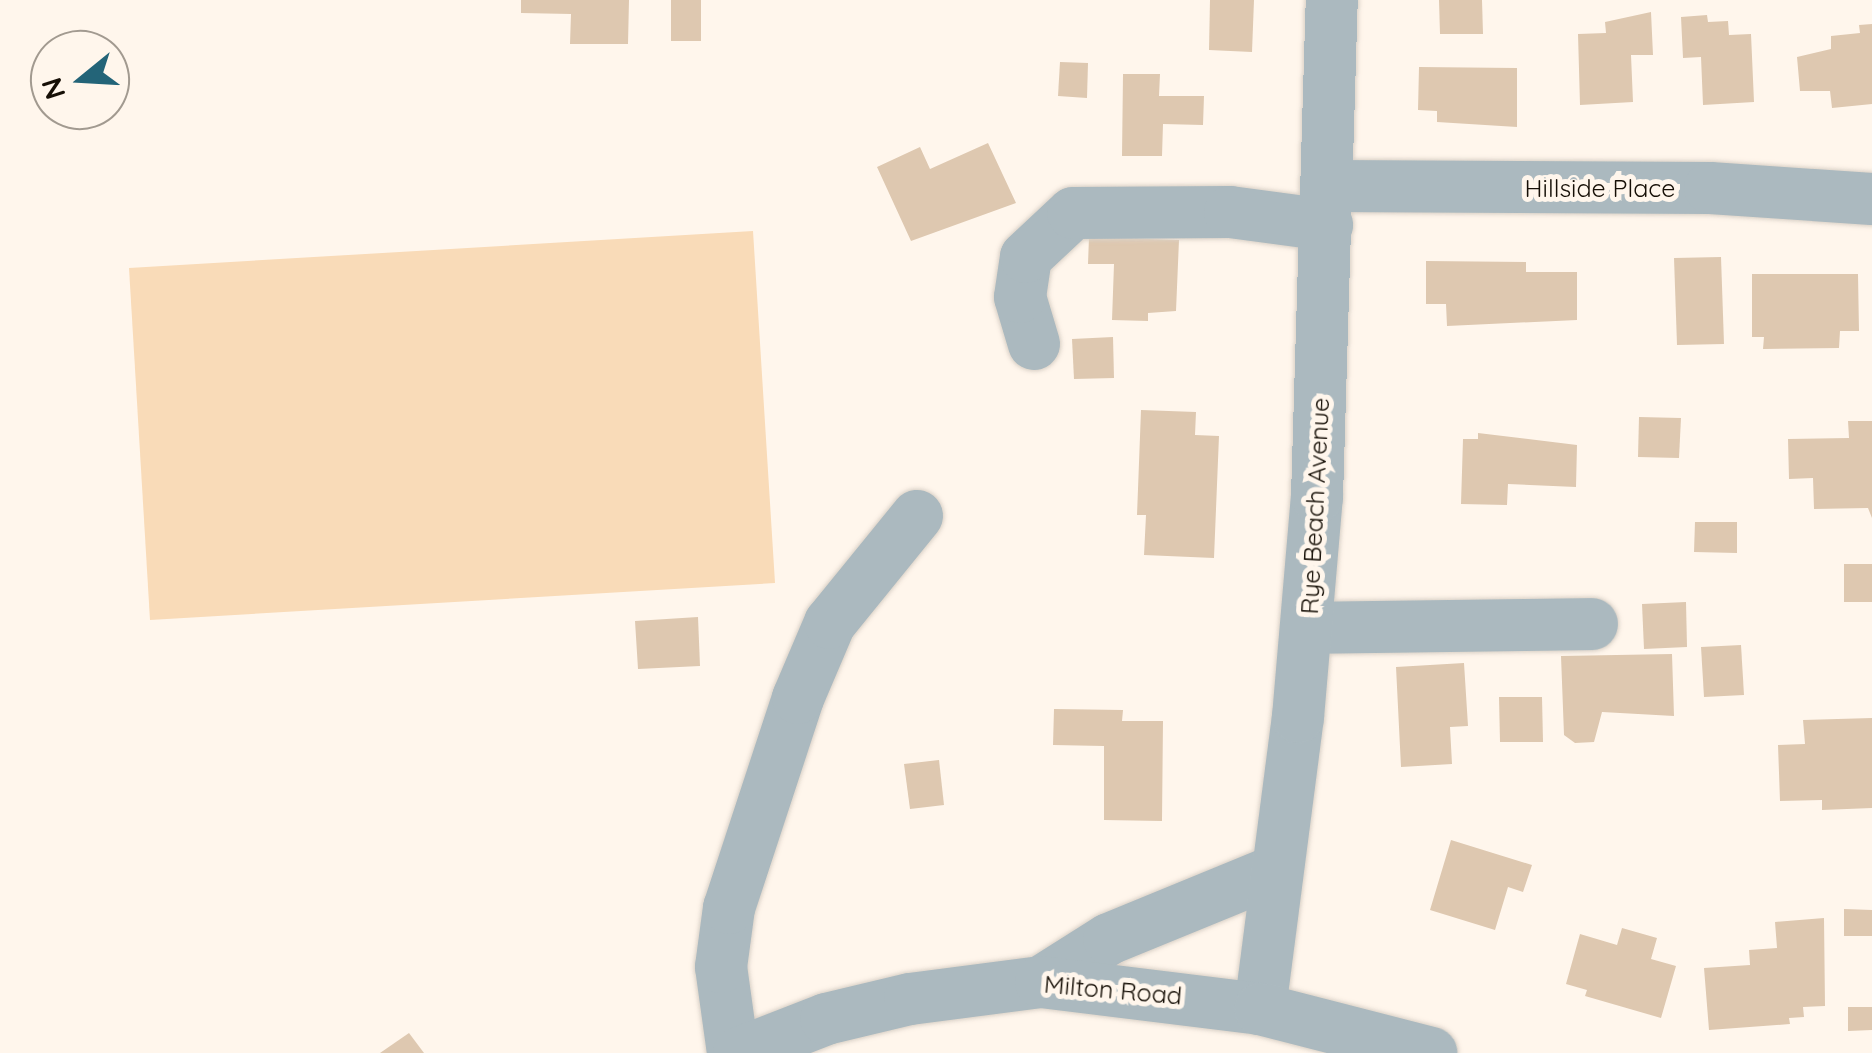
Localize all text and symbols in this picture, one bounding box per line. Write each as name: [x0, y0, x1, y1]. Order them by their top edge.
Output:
north arrow: [30, 30, 130, 130]
text: N: [33, 74, 73, 104]
street label: Hillside Place: [1525, 173, 1675, 203]
street label: Rye Beach Avenue: [1294, 397, 1336, 615]
street label: Milton Road: [1043, 969, 1183, 1011]

